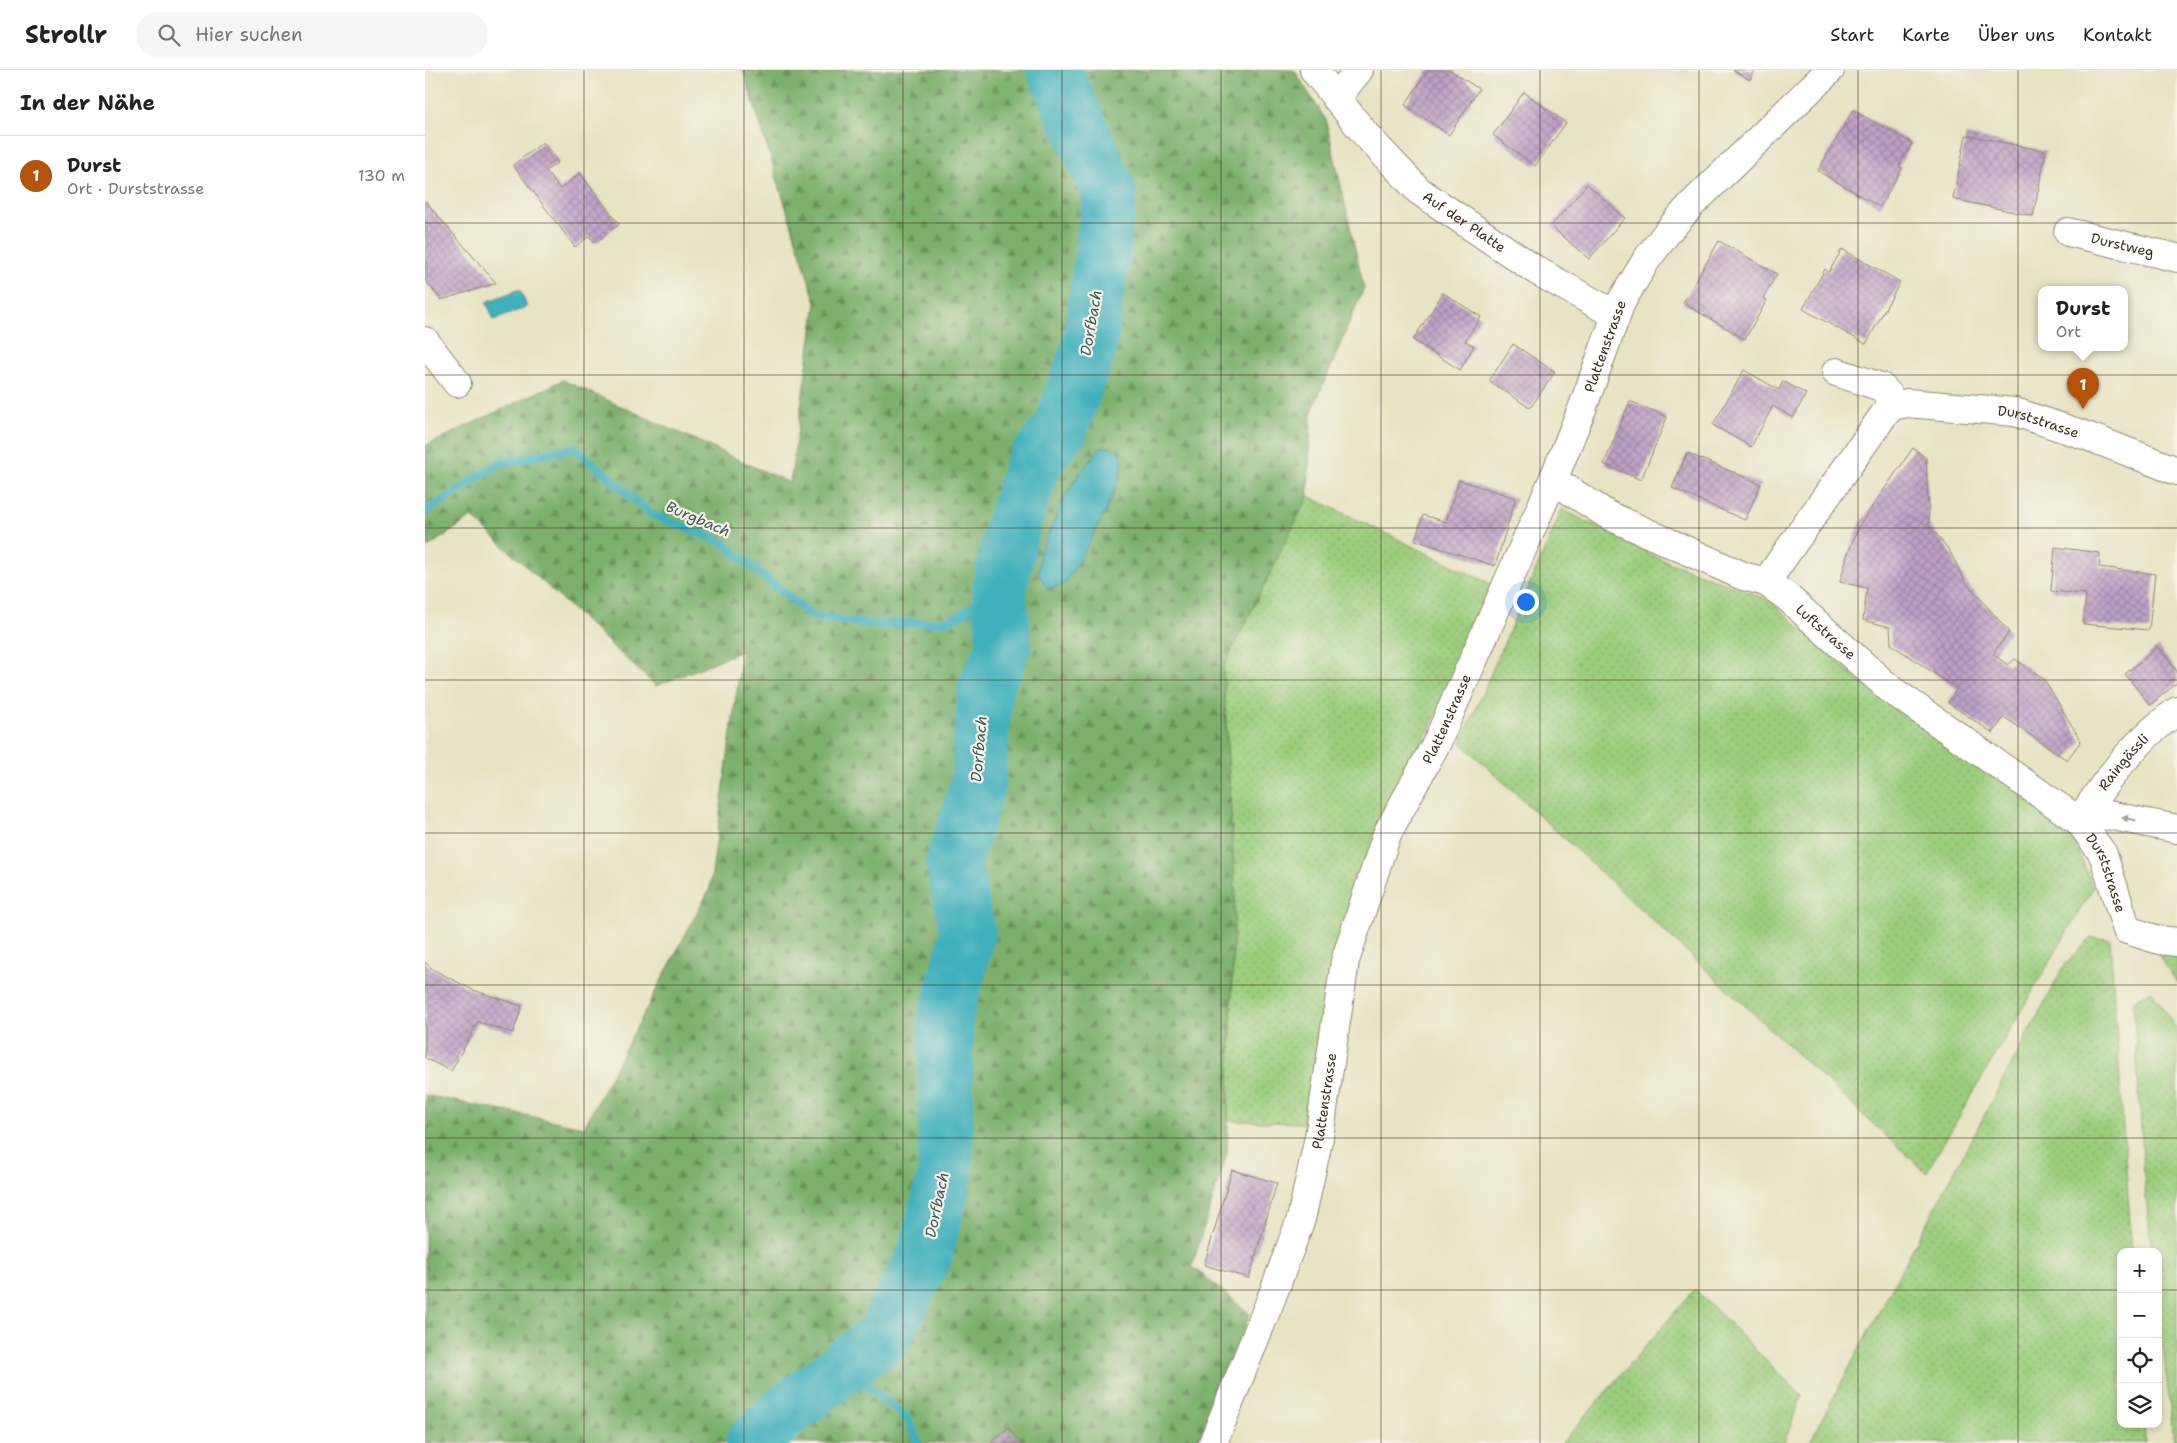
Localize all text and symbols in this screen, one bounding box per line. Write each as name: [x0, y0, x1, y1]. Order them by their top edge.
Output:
search box: [137, 12, 487, 57]
text: Strollr: [25, 19, 107, 51]
icon: search: [155, 21, 183, 49]
text: Hier suchen: [195, 22, 303, 47]
text: Start: [1830, 23, 1874, 47]
text: Karte: [1902, 23, 1950, 47]
text: Über uns: [1978, 23, 2055, 47]
text: Kontakt: [2083, 23, 2152, 47]
text: In der Nähe: [20, 89, 155, 117]
text: Durst: [67, 153, 121, 178]
text: 1: [32, 165, 40, 186]
text: 130 m: [358, 165, 405, 186]
text: Ort · Durststrasse: [67, 178, 204, 199]
street label: Auf der Platte: [1419, 187, 1509, 256]
street label: Durstweg: [2089, 229, 2156, 261]
popup: [2038, 286, 2128, 351]
water label: Dorfbach: [1075, 289, 1107, 357]
text: Durst: [2056, 296, 2110, 321]
street label: Plattenstrasse: [1580, 298, 1630, 395]
text: Ort: [2056, 321, 2081, 342]
pin: 1: [2067, 368, 2099, 409]
street label: Durststrasse: [1997, 402, 2081, 442]
water label: Burgbach: [663, 496, 733, 542]
your location: [1513, 589, 1539, 615]
street label: Luftstrasse: [1792, 600, 1860, 663]
street label: Plattenstrasse: [1418, 671, 1475, 767]
water label: Dorfbach: [966, 715, 992, 783]
street label: Raingässli: [2094, 730, 2152, 794]
one-way arrow: [2121, 815, 2137, 823]
street label: Durststrasse: [2082, 830, 2130, 915]
street label: Plattenstrasse: [1308, 1052, 1340, 1151]
water label: Dorfbach: [920, 1171, 954, 1239]
map controls: [2117, 1248, 2162, 1428]
button: +: [2117, 1248, 2162, 1293]
button: −: [2117, 1293, 2162, 1338]
button: locate: [2117, 1338, 2162, 1383]
button: layers: [2117, 1383, 2162, 1428]

